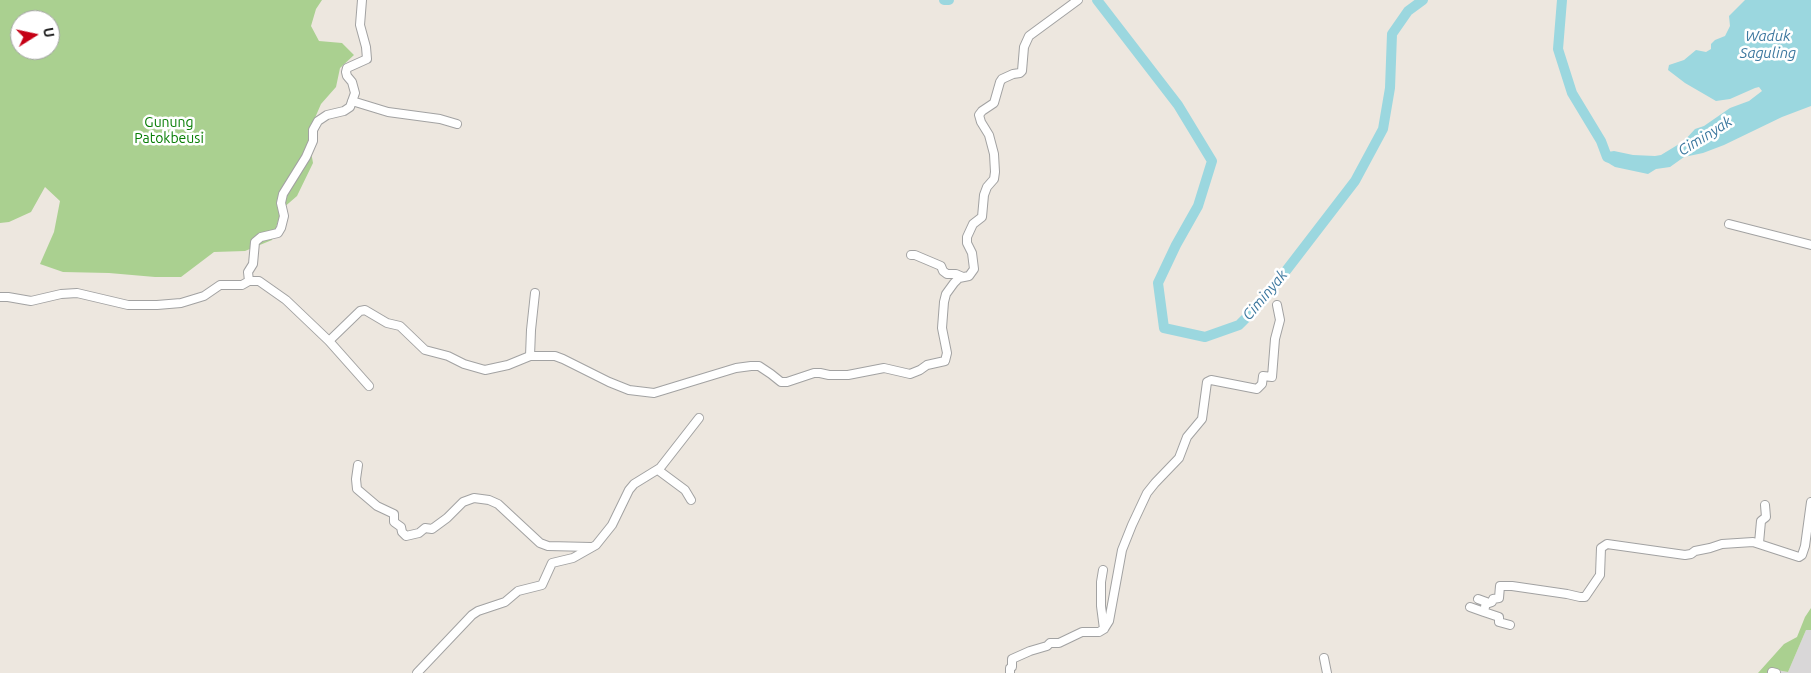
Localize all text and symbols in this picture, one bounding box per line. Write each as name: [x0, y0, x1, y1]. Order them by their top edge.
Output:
north arrow: [10, 10, 60, 60]
text: U: [40, 26, 58, 39]
water label: Waduk Saguling: [1740, 27, 1796, 62]
water label: Ciminyak: [1675, 112, 1735, 160]
park label: Gunung Patokbeusi: [134, 114, 204, 146]
water label: Ciminyak: [1239, 266, 1291, 324]

